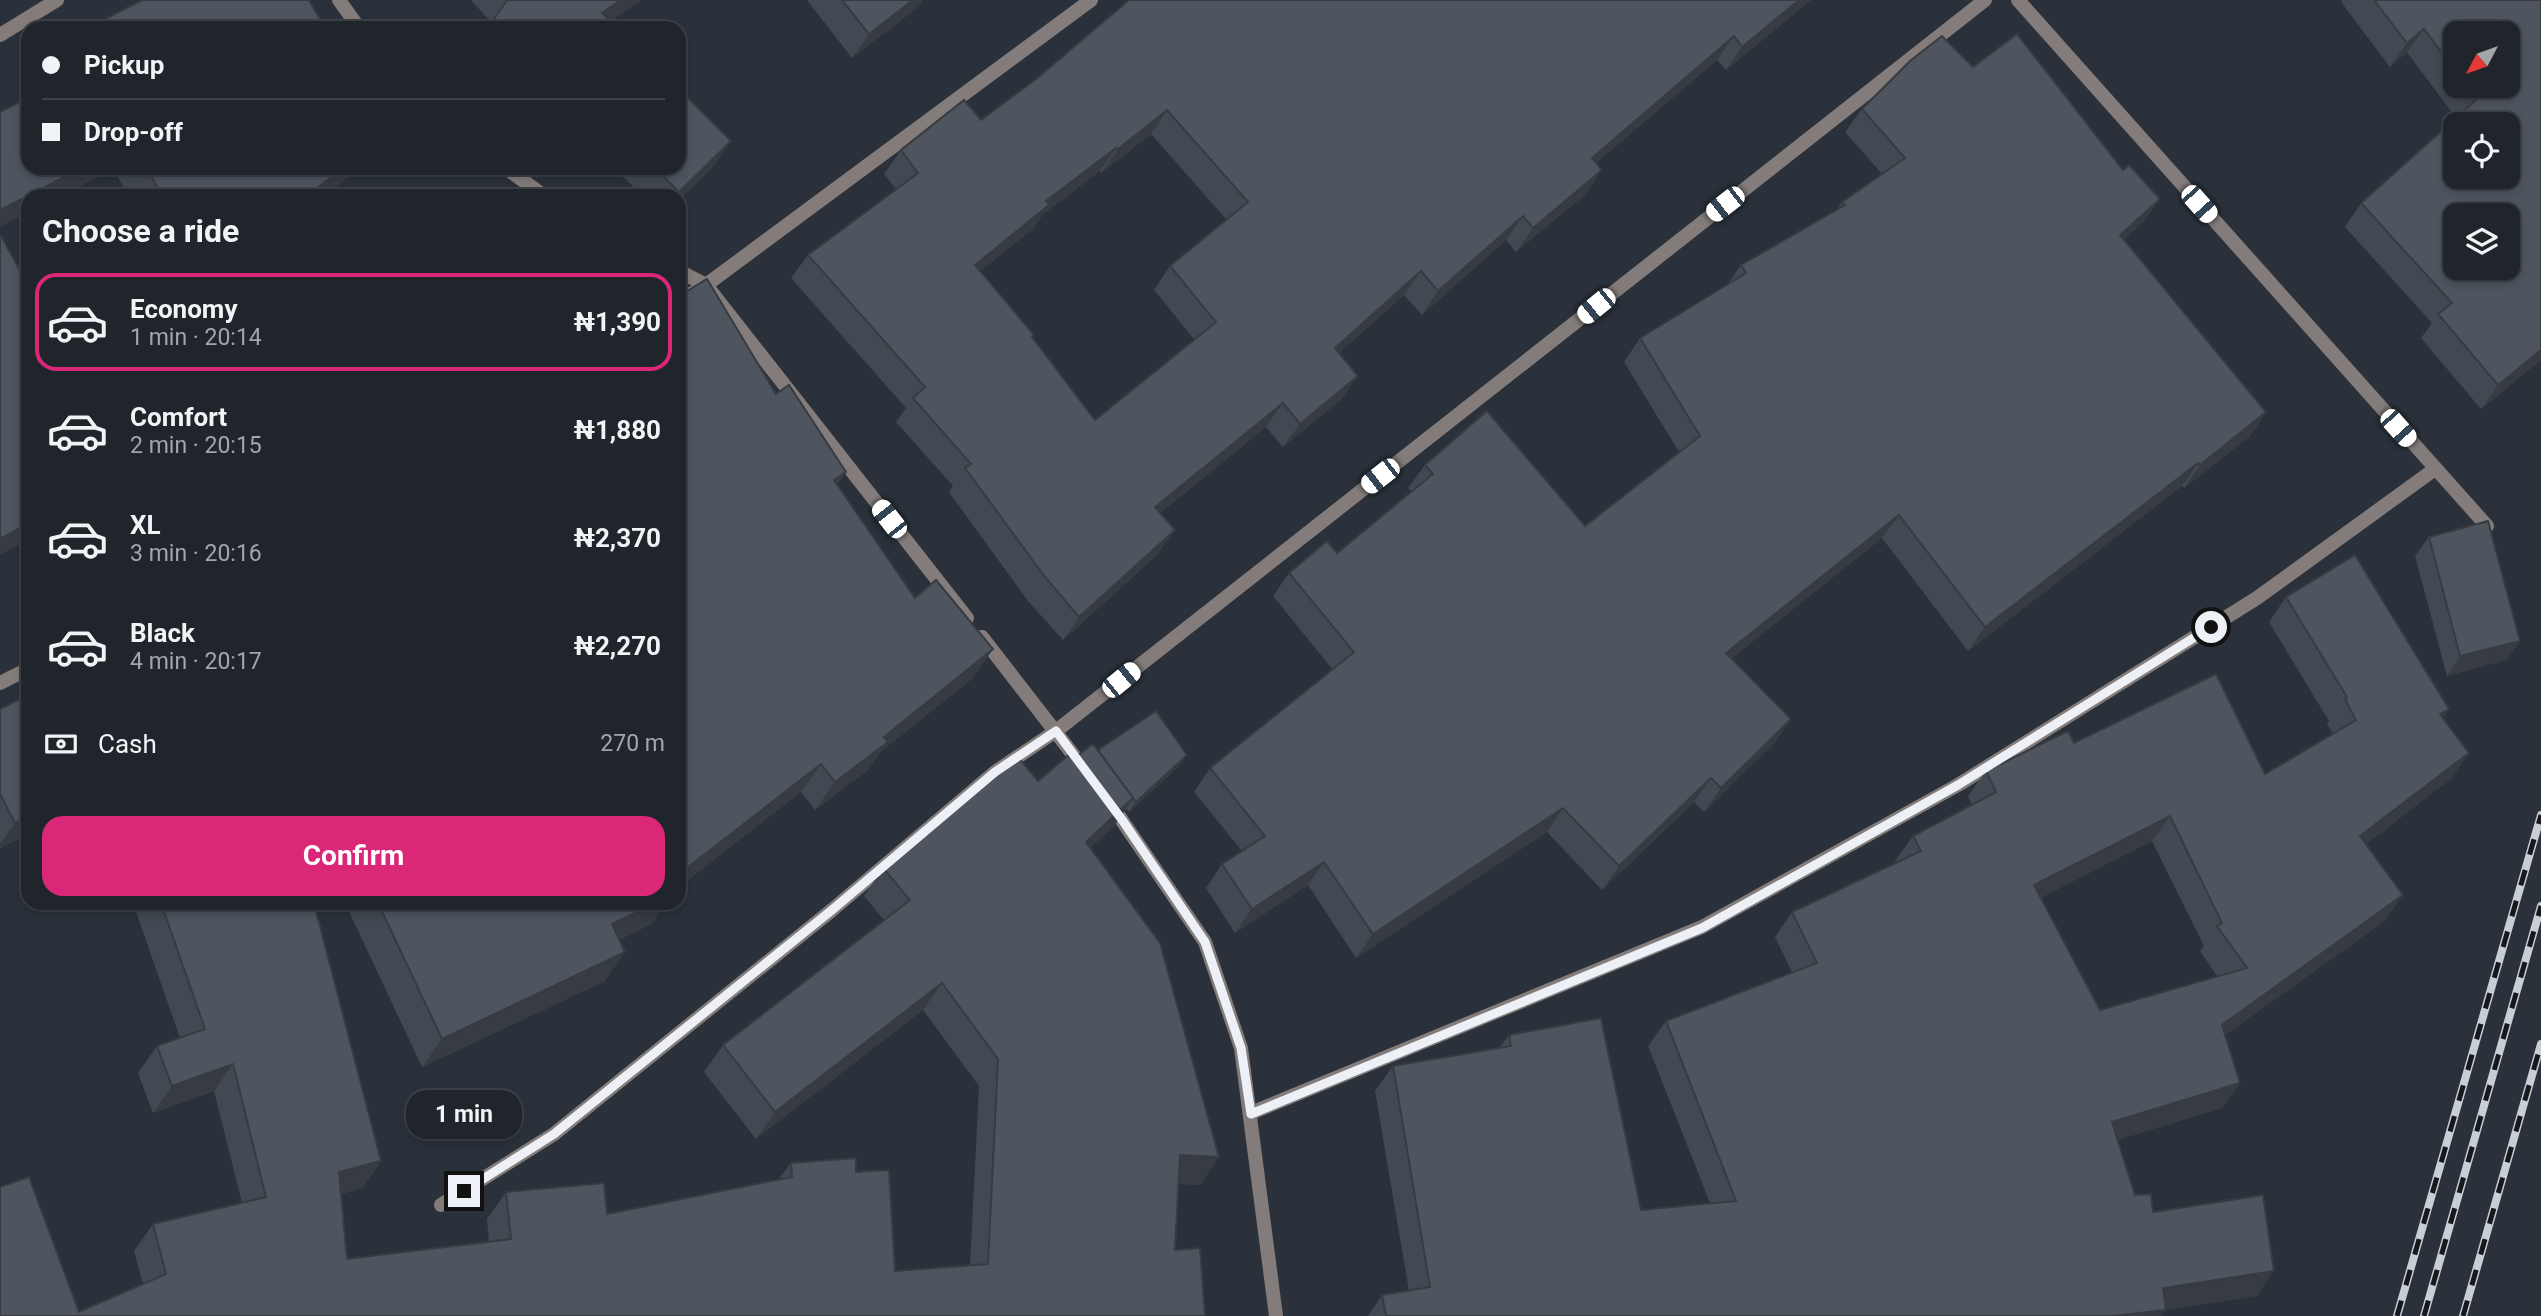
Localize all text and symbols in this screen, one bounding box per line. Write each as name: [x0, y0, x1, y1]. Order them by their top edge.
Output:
north arrow: [2443, 21, 2520, 98]
map controls: [2443, 21, 2520, 280]
text: Pickup: [84, 50, 164, 80]
button: locate: [2443, 112, 2520, 189]
text: Drop-off: [84, 117, 183, 147]
car: [2178, 181, 2221, 227]
car: [1702, 183, 1749, 225]
button: layers: [2443, 203, 2520, 280]
text: Choose a ride: [42, 212, 239, 250]
car: [1574, 285, 1619, 327]
icon: car: [46, 291, 109, 354]
text: Economy: [130, 294, 237, 324]
text: ₦1,390: [574, 307, 661, 337]
text: 1 min · 20:14: [130, 324, 262, 351]
icon: car: [46, 399, 109, 462]
text: Comfort: [130, 402, 227, 432]
car: [2377, 405, 2420, 451]
text: ₦1,880: [574, 415, 661, 445]
text: 2 min · 20:15: [130, 432, 262, 459]
car: [1357, 455, 1404, 497]
car: [868, 496, 911, 542]
icon: car: [46, 507, 109, 570]
text: XL: [130, 510, 161, 540]
text: ₦2,370: [574, 523, 661, 553]
text: 3 min · 20:16: [130, 540, 262, 567]
route start: [2195, 611, 2227, 643]
icon: car: [46, 615, 109, 678]
text: Black: [130, 618, 195, 648]
text: ₦2,270: [574, 631, 661, 661]
text: 4 min · 20:17: [130, 648, 262, 675]
car: [1099, 659, 1144, 701]
icon: cash: [42, 725, 80, 763]
text: Cash: [98, 729, 157, 759]
text: 270 m: [600, 730, 665, 757]
button: Confirm: [42, 816, 665, 896]
callout: 1 min: [406, 1090, 522, 1138]
text: 1 min: [435, 1101, 493, 1128]
route end: [448, 1175, 480, 1207]

